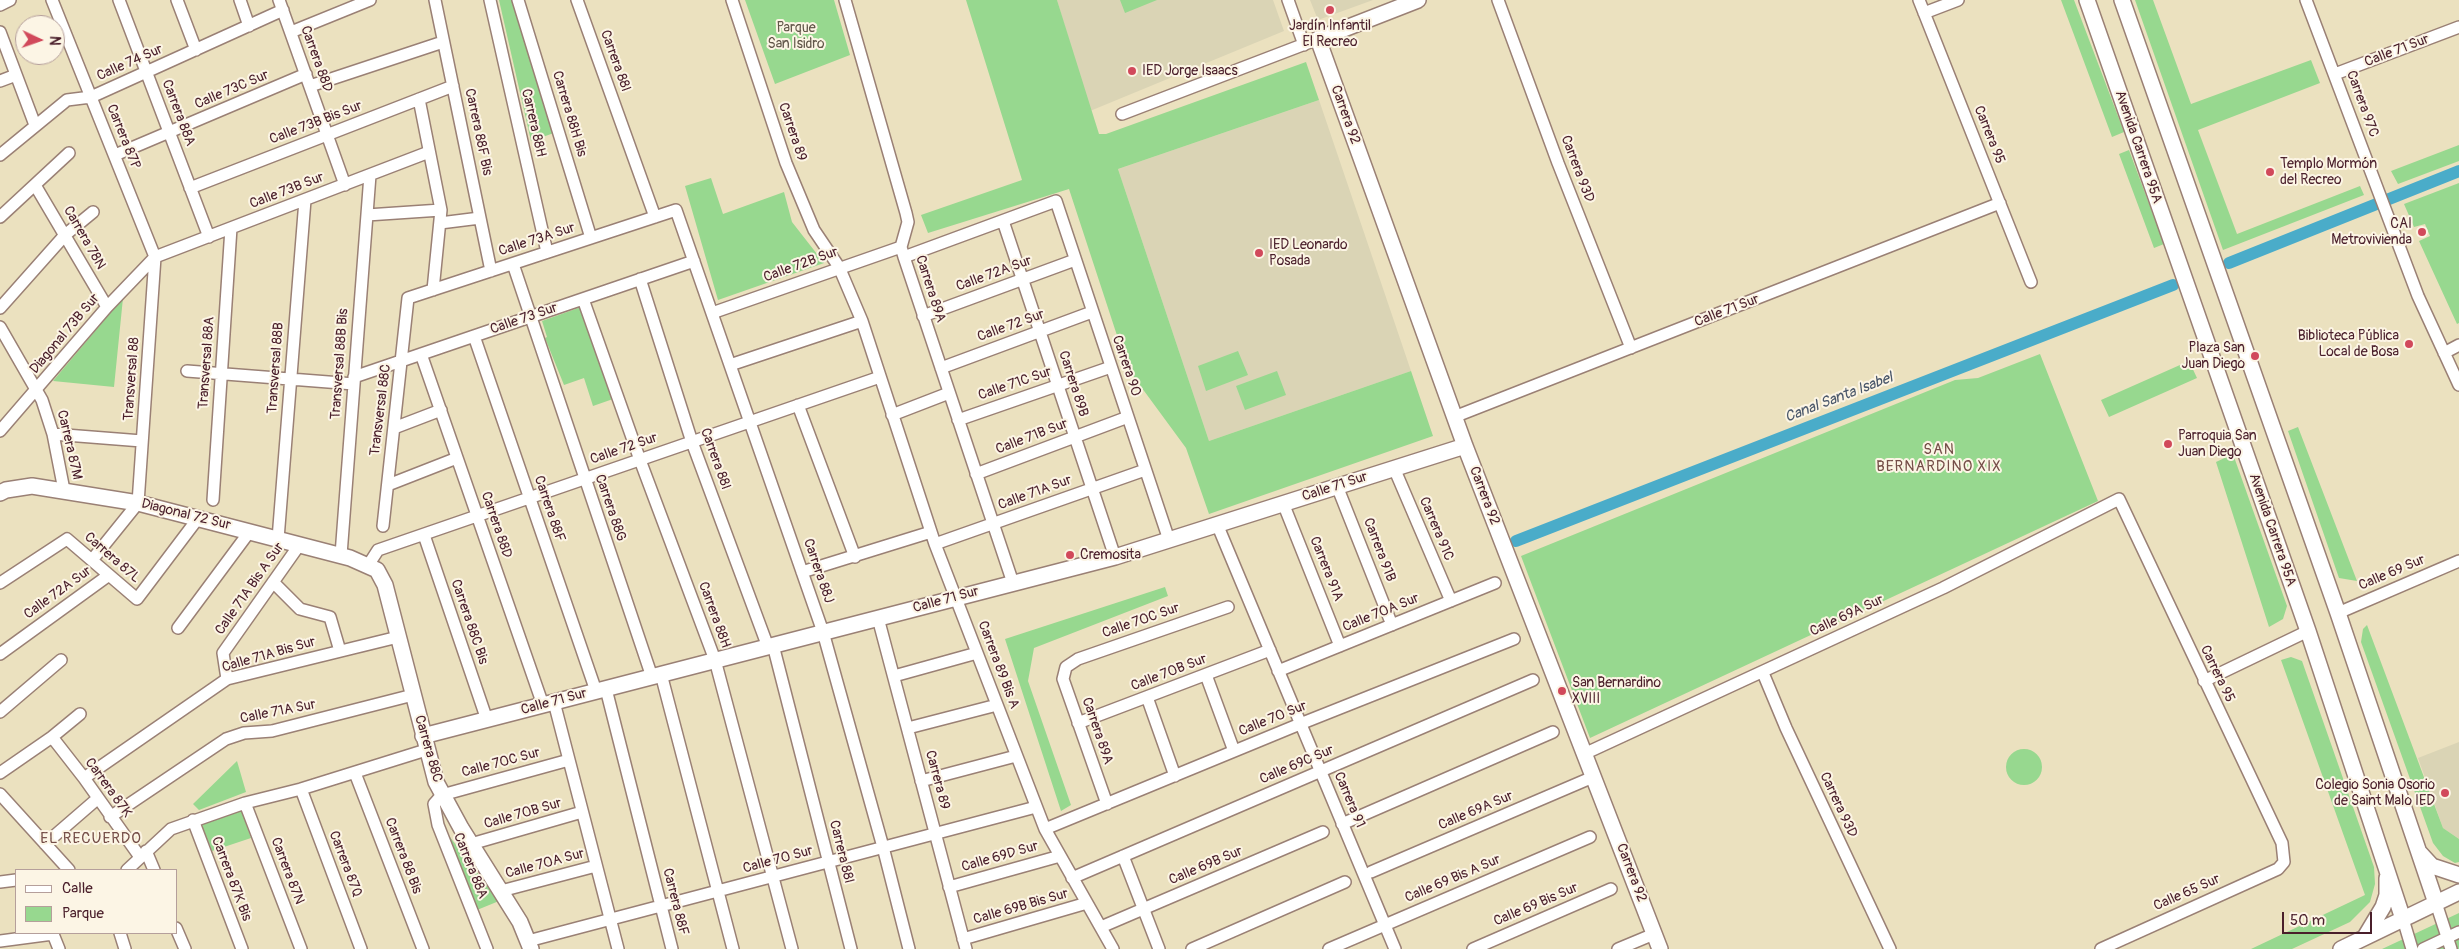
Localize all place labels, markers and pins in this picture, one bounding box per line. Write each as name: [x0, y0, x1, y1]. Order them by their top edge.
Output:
marker: Jardín Infantil El Recreo: [1324, 4, 1336, 16]
place label: Jardín Infantil El Recreo: [1289, 18, 1371, 50]
place label: IED Jorge Isaacs: [1142, 63, 1238, 79]
marker: IED Jorge Isaacs: [1126, 65, 1138, 77]
place label: Templo Mormón del Recreo: [2280, 156, 2377, 188]
marker: Templo Mormón del Recreo: [2264, 166, 2276, 178]
place label: CAI Metrovivienda: [2331, 216, 2412, 248]
marker: CAI Metrovivienda: [2416, 226, 2428, 238]
place label: IED Leonardo Posada: [1269, 237, 1347, 270]
marker: IED Leonardo Posada: [1253, 247, 1265, 259]
place label: Biblioteca Pública Local de Bosa: [2298, 328, 2399, 361]
marker: Biblioteca Pública Local de Bosa: [2403, 338, 2415, 350]
place label: Plaza San Juan Diego: [2181, 340, 2245, 372]
marker: Plaza San Juan Diego: [2249, 350, 2261, 362]
place label: Parroquia San Juan Diego: [2178, 428, 2257, 461]
marker: Parroquia San Juan Diego: [2162, 438, 2174, 450]
place label: Cremosita: [1080, 547, 1141, 563]
marker: Cremosita: [1064, 549, 1076, 561]
place label: San Bernardino XVIII: [1572, 675, 1661, 708]
marker: San Bernardino XVIII: [1556, 685, 1568, 697]
place label: Colegio Sonia Osorio de Saint Malo IED: [2315, 777, 2435, 810]
marker: Colegio Sonia Osorio de Saint Malo IED: [2439, 787, 2451, 799]

